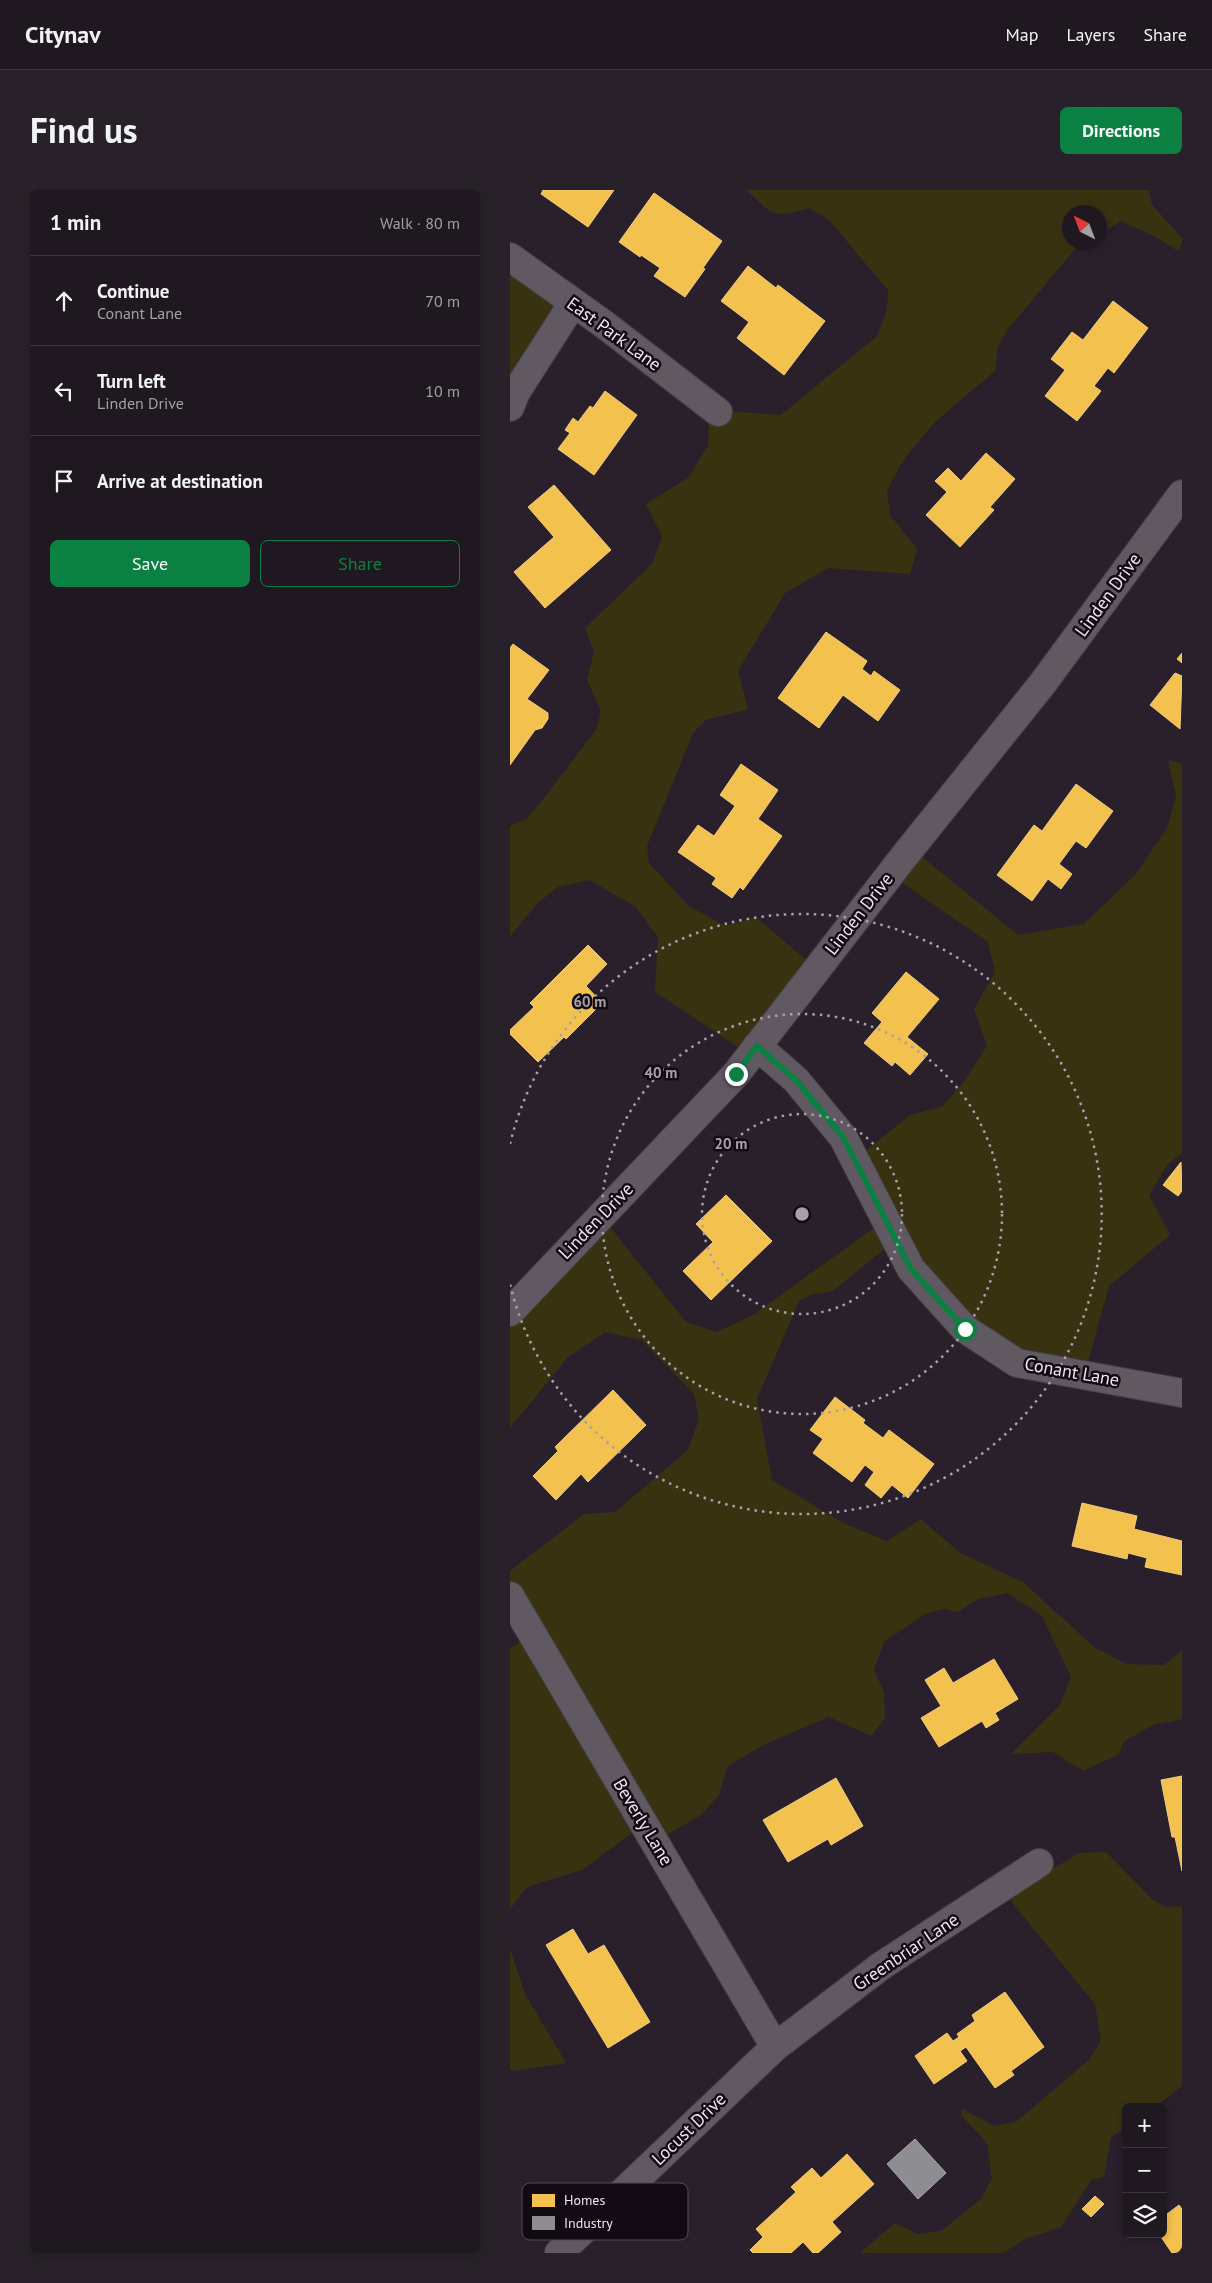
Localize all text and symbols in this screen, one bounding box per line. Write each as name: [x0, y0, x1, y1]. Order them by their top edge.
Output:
text: Citynav: [25, 19, 101, 50]
text: Map: [1006, 23, 1038, 46]
text: Layers: [1066, 23, 1115, 46]
text: Share: [1143, 23, 1187, 46]
text: Find us: [30, 107, 138, 153]
button: Directions: [1060, 107, 1182, 154]
north arrow: [1062, 205, 1107, 250]
text: 1 min: [50, 209, 101, 236]
text: Walk · 80 m: [380, 213, 460, 233]
text: Continue: [97, 279, 169, 303]
icon: ahead: [50, 287, 78, 315]
text: 70 m: [425, 291, 460, 311]
street label: East Park Lane: [563, 292, 666, 376]
text: Conant Lane: [97, 303, 182, 323]
text: Turn left: [97, 369, 166, 393]
icon: left: [50, 377, 78, 405]
text: 10 m: [425, 381, 460, 401]
text: Linden Drive: [97, 393, 184, 413]
icon: arrive: [50, 467, 78, 495]
text: Arrive at destination: [97, 469, 263, 493]
button: Save: [50, 540, 250, 587]
button: Share: [260, 540, 460, 587]
street label: Linden Drive: [1070, 548, 1146, 641]
street label: Linden Drive: [819, 868, 898, 959]
text: 60 m: [574, 992, 606, 1011]
text: 40 m: [645, 1063, 677, 1082]
route end: [725, 1063, 748, 1086]
text: 20 m: [715, 1134, 747, 1153]
street label: Linden Drive: [553, 1177, 638, 1264]
centre of rings: [793, 1205, 811, 1223]
route start: [954, 1318, 977, 1341]
street label: Conant Lane: [1023, 1352, 1121, 1391]
street label: Beverly Lane: [608, 1774, 678, 1870]
street label: Greenbriar Lane: [849, 1908, 963, 1995]
street label: Locust Drive: [647, 2088, 731, 2170]
map controls: [1122, 2103, 1167, 2238]
button: +: [1122, 2103, 1167, 2148]
button: −: [1122, 2148, 1167, 2193]
legend: [522, 2183, 688, 2240]
text: Homes: [564, 2191, 605, 2209]
button: layers: [1122, 2193, 1167, 2238]
text: Industry: [564, 2214, 613, 2232]

